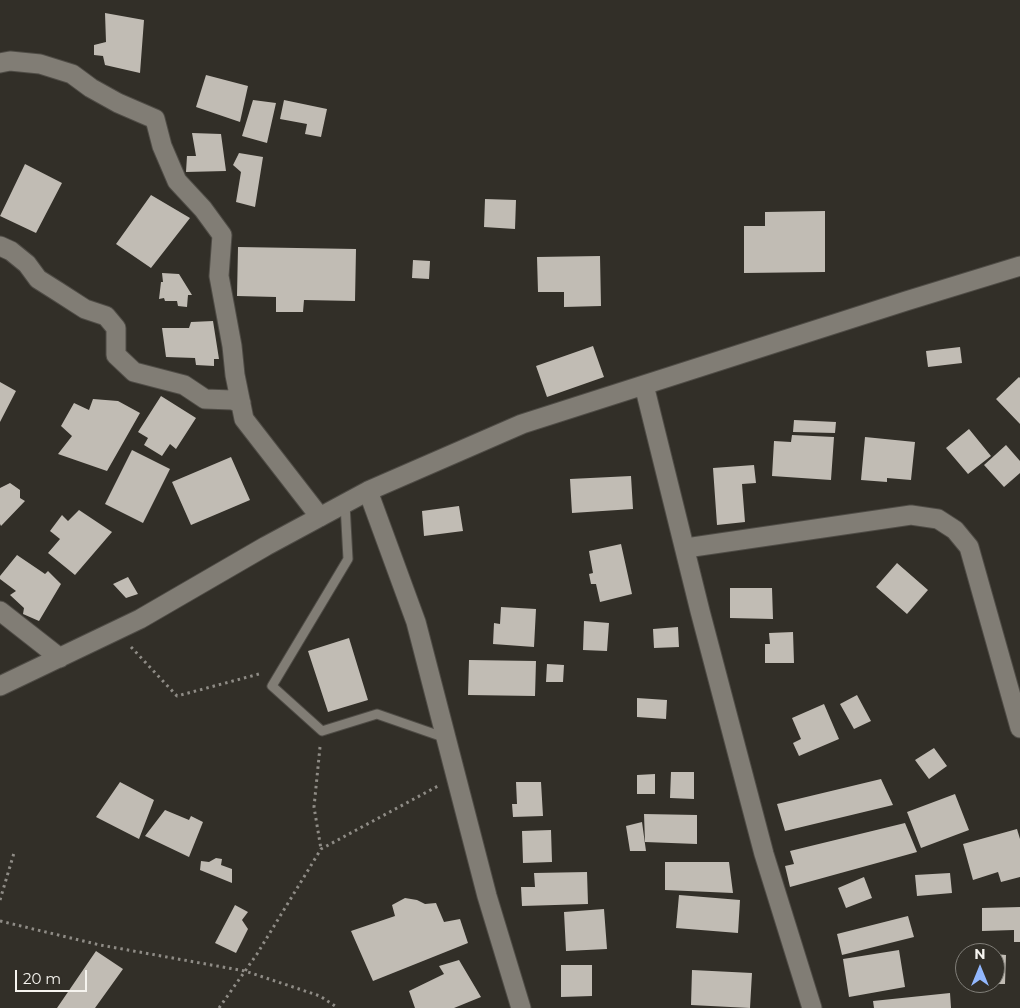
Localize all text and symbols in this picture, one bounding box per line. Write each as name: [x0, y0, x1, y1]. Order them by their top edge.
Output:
north arrow: [955, 943, 1005, 993]
text: N: [974, 945, 986, 963]
scale bar: [18, 960, 90, 992]
text: 20 m: [23, 969, 61, 988]

